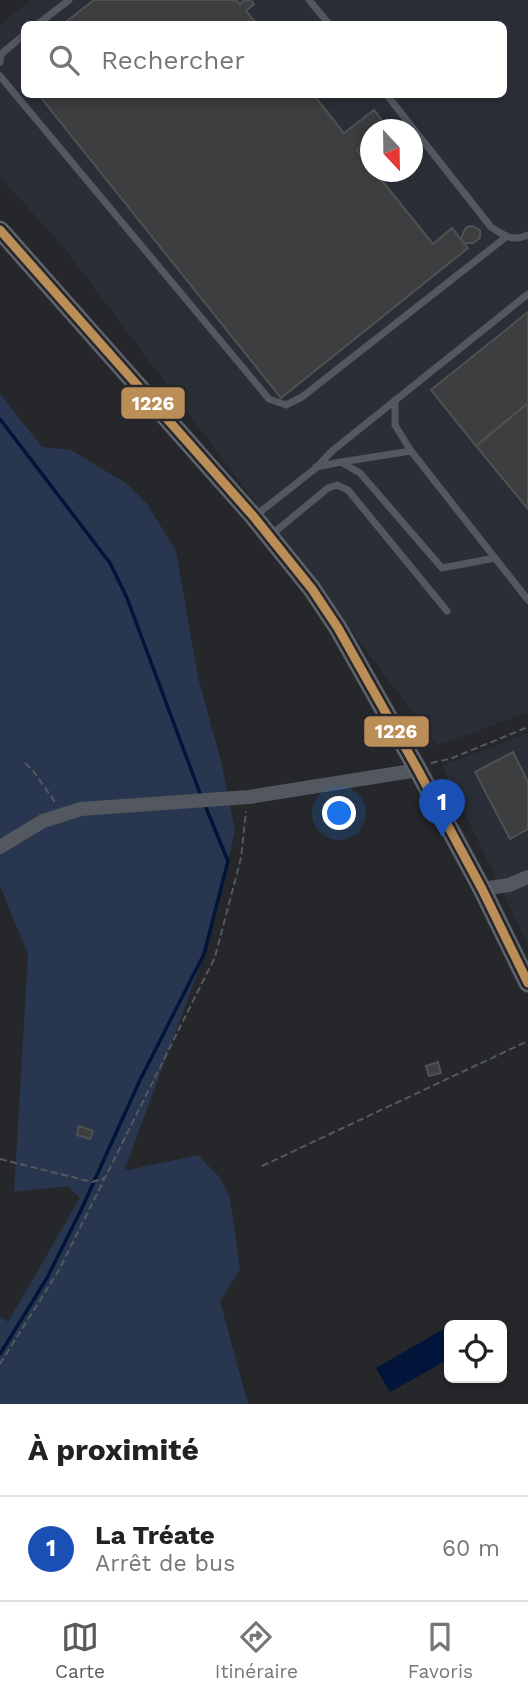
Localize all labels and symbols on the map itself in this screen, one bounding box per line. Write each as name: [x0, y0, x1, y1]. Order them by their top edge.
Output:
north arrow: [360, 119, 423, 182]
line badge: 1226: [120, 386, 186, 420]
text: 1226: [132, 392, 175, 415]
line badge: 1226: [363, 715, 430, 748]
text: 1226: [375, 720, 418, 743]
pin: 1: [419, 779, 465, 837]
your location: [322, 796, 356, 830]

